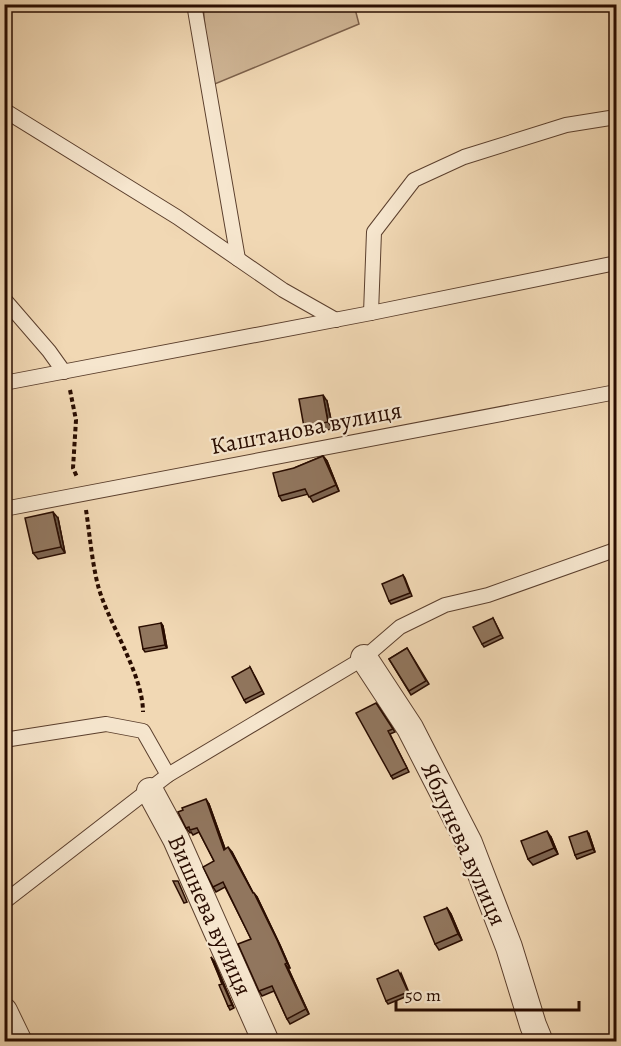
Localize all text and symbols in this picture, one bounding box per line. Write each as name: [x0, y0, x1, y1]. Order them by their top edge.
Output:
street label: Каштанова вулиця: [208, 394, 404, 462]
street label: Яблунева вулиця: [414, 757, 514, 931]
street label: Вишнева вулиця: [160, 829, 260, 1001]
scale bar: [396, 974, 579, 1012]
text: 50 m: [405, 983, 441, 1007]

